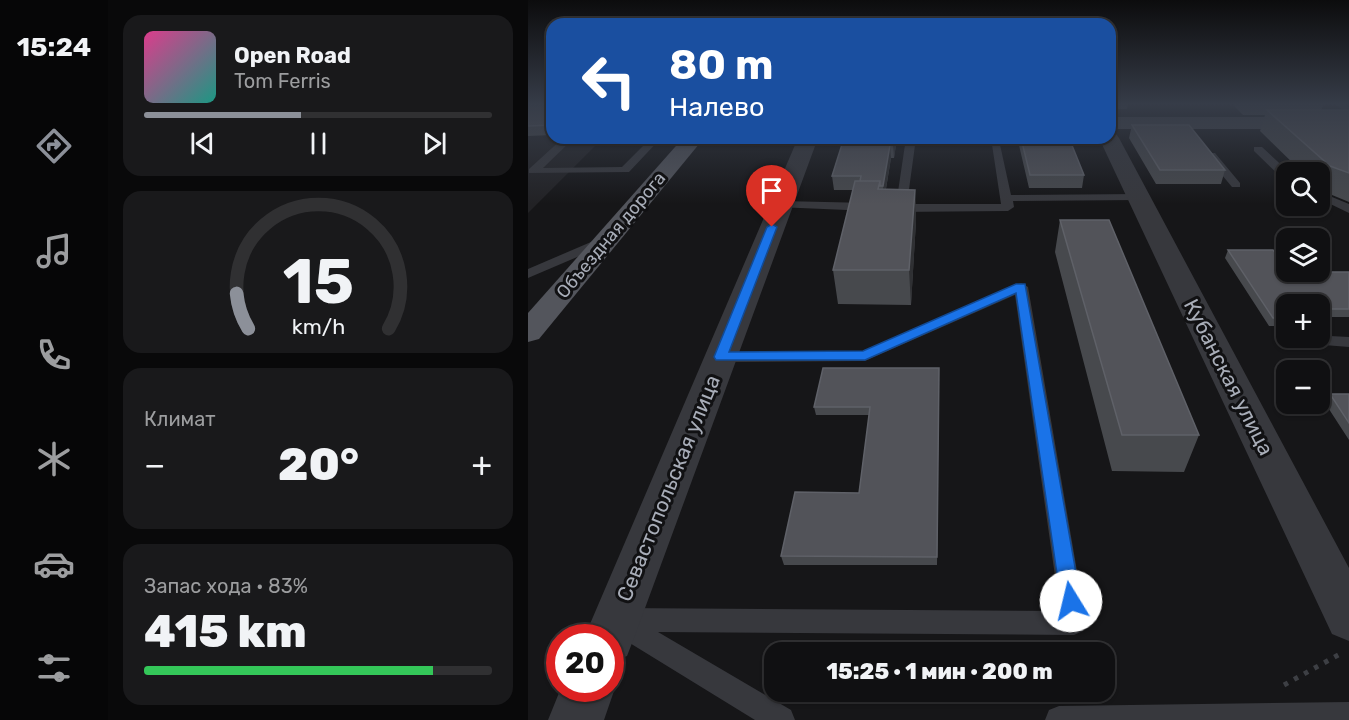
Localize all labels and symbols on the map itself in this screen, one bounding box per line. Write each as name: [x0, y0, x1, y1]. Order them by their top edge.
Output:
pin: [746, 165, 797, 227]
street label: Объездная дорога: [552, 167, 670, 303]
street label: Кубанская улица: [1179, 295, 1279, 459]
street label: Севастопольская улица: [611, 371, 725, 605]
position arrow: [1039, 569, 1103, 633]
speed limit sign: 20: [546, 624, 624, 702]

